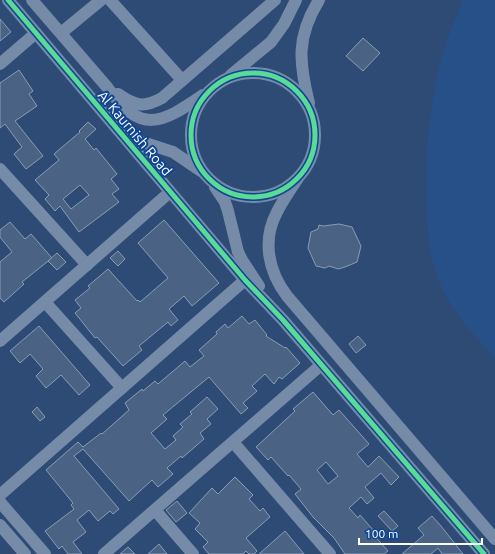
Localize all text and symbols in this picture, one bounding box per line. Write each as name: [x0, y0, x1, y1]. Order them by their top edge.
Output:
street label: Al Kaurnish Road: [95, 87, 175, 179]
scale bar: [359, 520, 482, 546]
text: 100 m: [365, 527, 398, 540]

